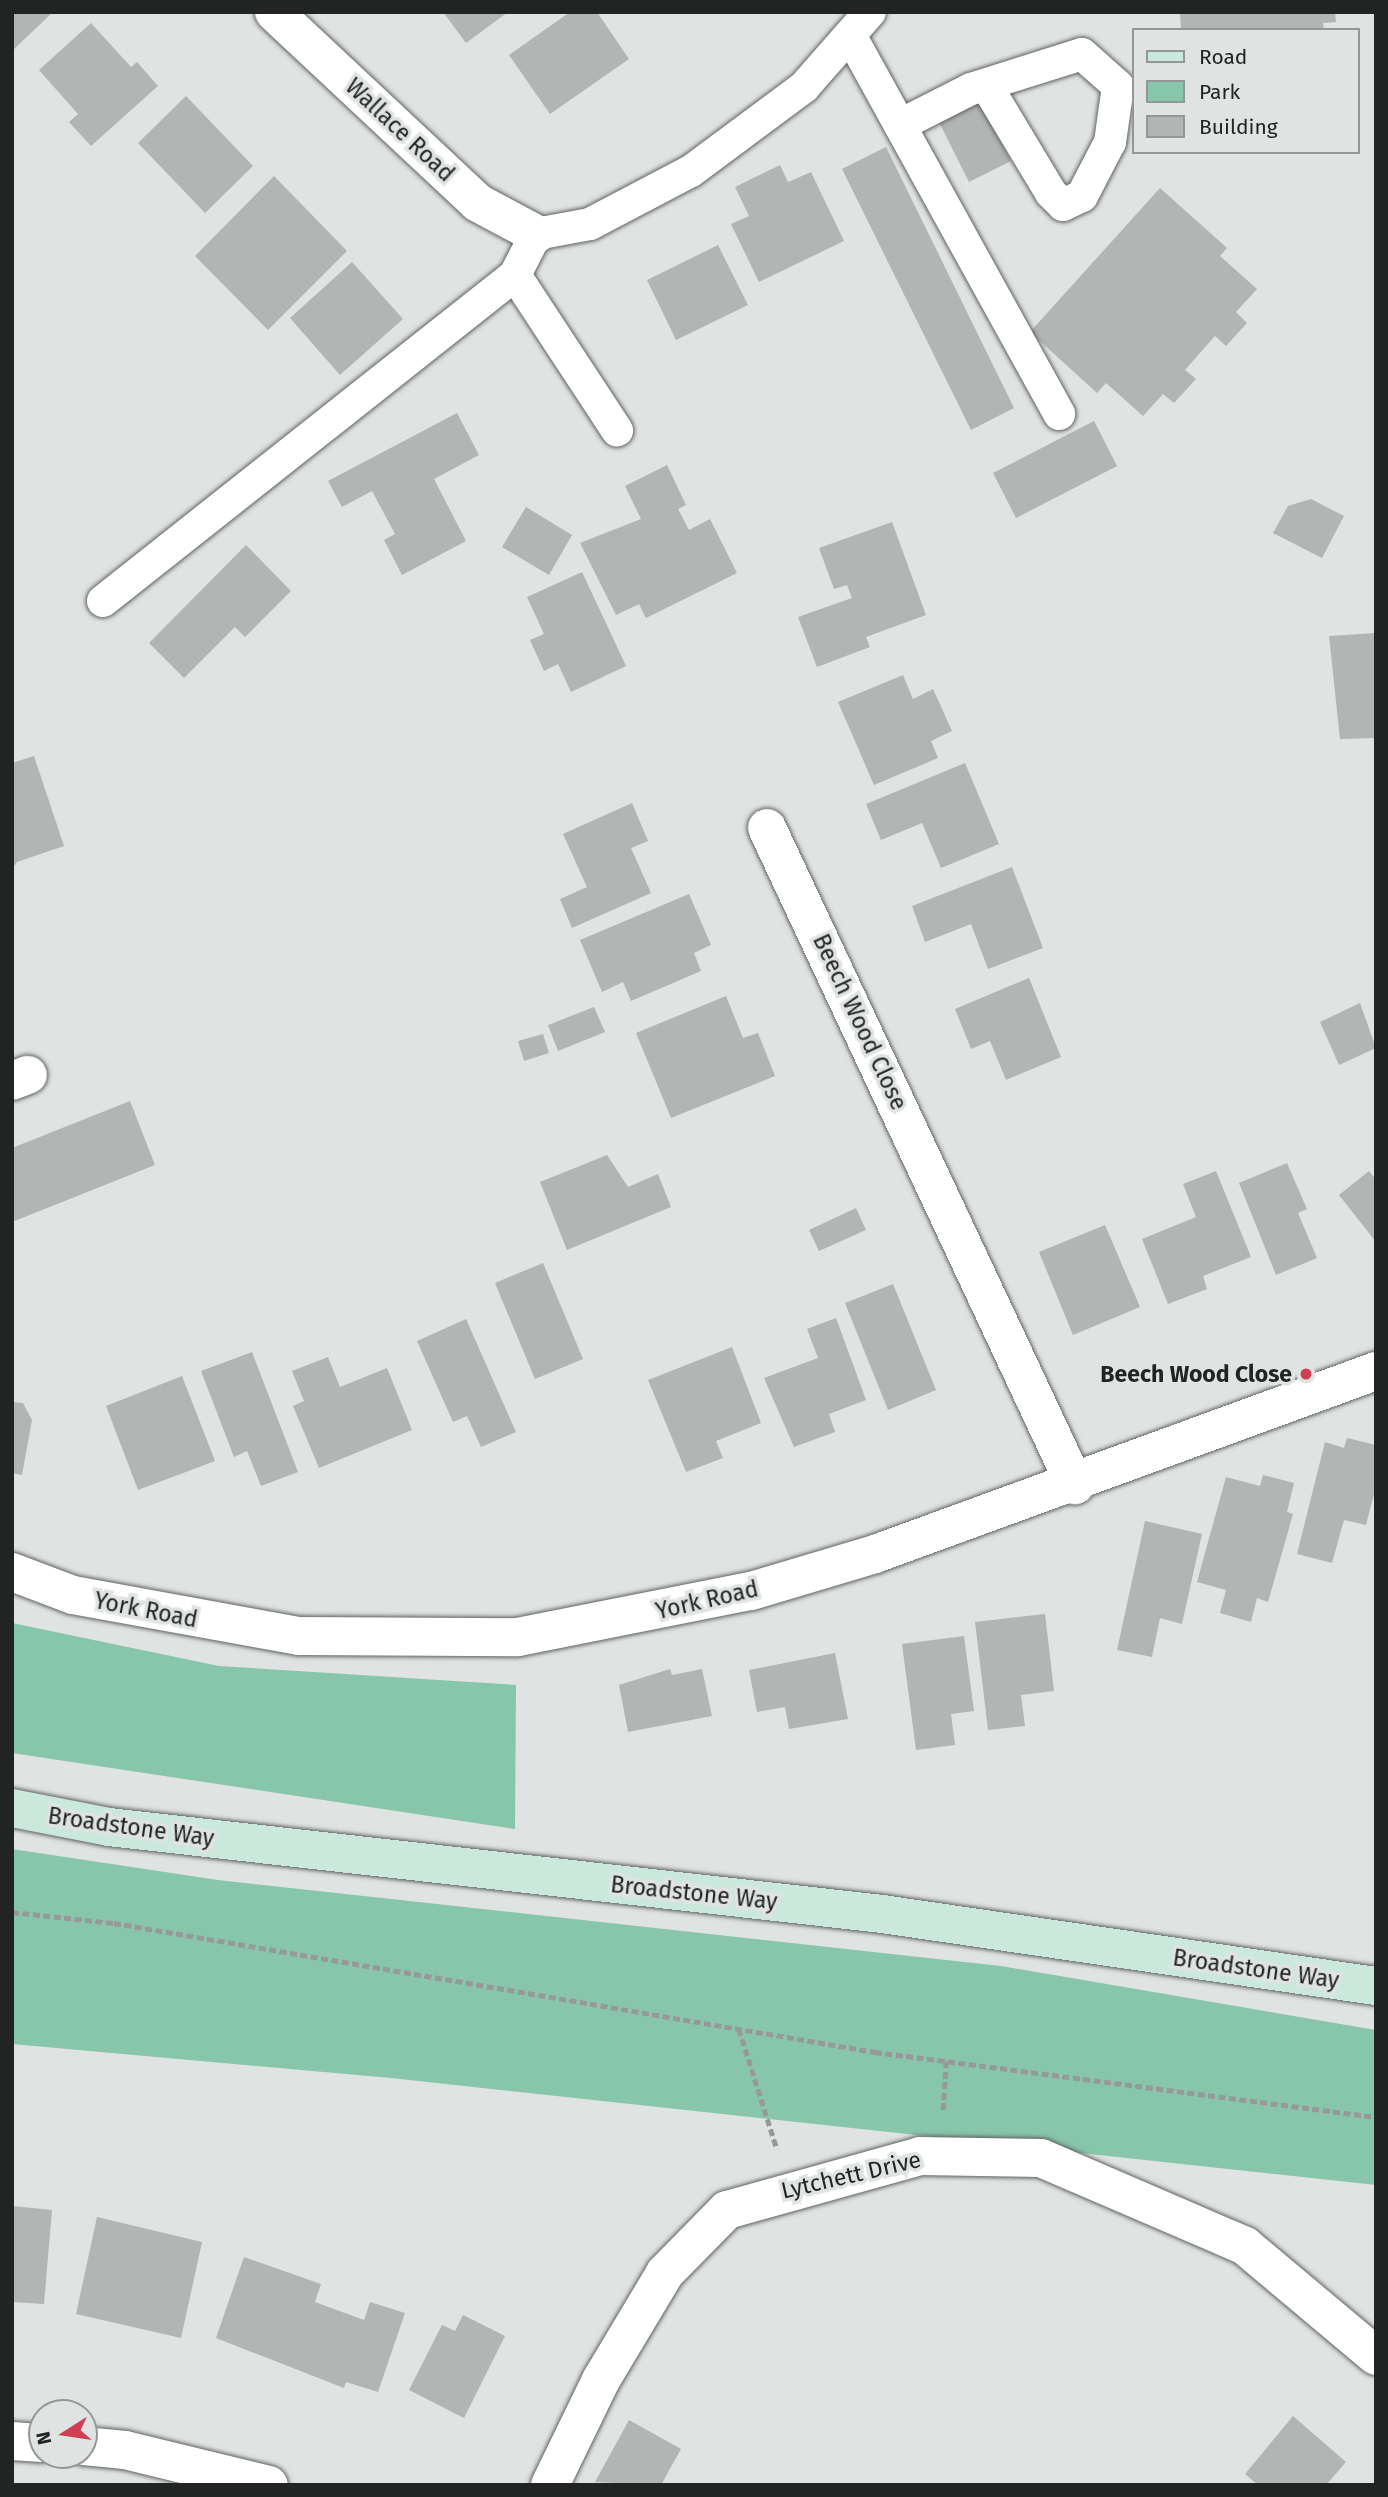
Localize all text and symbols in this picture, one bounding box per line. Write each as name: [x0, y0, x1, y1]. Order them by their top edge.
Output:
legend: [1132, 28, 1360, 154]
text: Road: [1199, 44, 1247, 70]
street label: Wallace Road: [340, 73, 460, 187]
text: Park: [1199, 79, 1240, 105]
text: Building: [1199, 114, 1278, 140]
street label: Beech Wood Close: [807, 930, 913, 1114]
place label: Beech Wood Close: [1100, 1360, 1292, 1388]
marker: Beech Wood Close: [1298, 1366, 1314, 1382]
street label: York Road: [653, 1575, 761, 1625]
street label: York Road: [92, 1586, 200, 1634]
street label: Broadstone Way: [46, 1802, 216, 1852]
street label: Broadstone Way: [609, 1871, 779, 1915]
street label: Broadstone Way: [1171, 1944, 1341, 1994]
street label: Lytchett Drive: [778, 2145, 924, 2205]
north arrow: [28, 2399, 98, 2469]
text: N: [31, 2430, 56, 2447]

